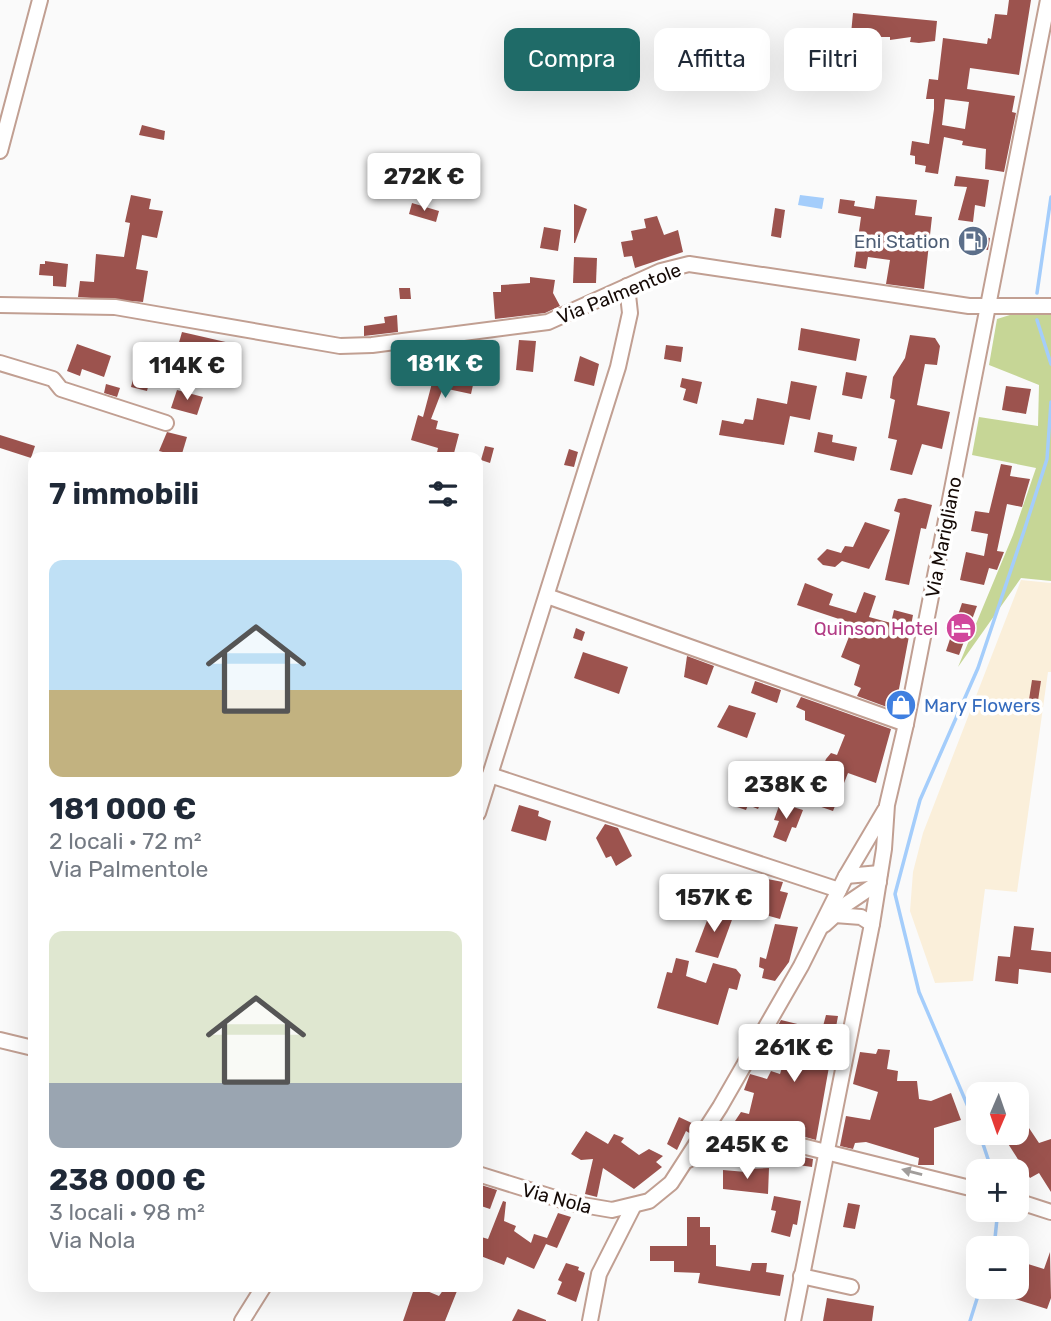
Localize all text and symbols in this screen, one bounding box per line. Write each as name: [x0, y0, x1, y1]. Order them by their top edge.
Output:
chip: Compra: [504, 28, 640, 91]
chip: Affitta: [654, 28, 770, 91]
chip: Filtri: [784, 28, 882, 91]
pin: 272K €: [367, 154, 481, 213]
text: 272K €: [383, 162, 465, 190]
fuel station icon: Eni Station: [956, 224, 990, 258]
place label: Eni Station: [854, 230, 950, 253]
street label: Via Palmentole: [554, 258, 685, 329]
pin: 181K €: [388, 340, 502, 400]
pin: 114K €: [130, 342, 244, 402]
text: 181K €: [407, 349, 483, 377]
text: 114K €: [149, 351, 225, 379]
icon: filters: [424, 475, 462, 513]
street label: Via Marigliano: [920, 475, 967, 600]
text: 7 immobili: [49, 476, 199, 512]
icon: home: [193, 606, 319, 732]
hotel icon: Quinson Hotel: [944, 611, 978, 645]
place label: Quinson Hotel: [814, 617, 938, 640]
shop icon: Mary Flowers: [884, 688, 918, 722]
place label: Mary Flowers: [924, 694, 1040, 717]
pin: 238K €: [729, 762, 843, 821]
text: 238K €: [744, 770, 828, 798]
text: 181 000 €: [49, 791, 197, 827]
text: 2 locali · 72 m²: [49, 827, 202, 855]
text: Via Palmentole: [49, 855, 208, 883]
pin: 157K €: [657, 874, 771, 934]
text: 157K €: [675, 883, 753, 911]
icon: home: [193, 977, 319, 1103]
pin: 261K €: [737, 1024, 851, 1084]
text: 261K €: [755, 1033, 833, 1061]
north arrow: [966, 1082, 1029, 1144]
map controls: [966, 1082, 1029, 1299]
pin: 245K €: [690, 1122, 804, 1181]
text: 245K €: [705, 1130, 789, 1158]
button: +: [966, 1159, 1029, 1222]
text: 238 000 €: [49, 1162, 206, 1198]
one-way arrow: [901, 1166, 923, 1177]
street label: Via Nola: [519, 1178, 594, 1219]
text: 3 locali · 98 m²: [49, 1198, 205, 1226]
text: Via Nola: [49, 1226, 135, 1254]
button: −: [966, 1236, 1029, 1299]

